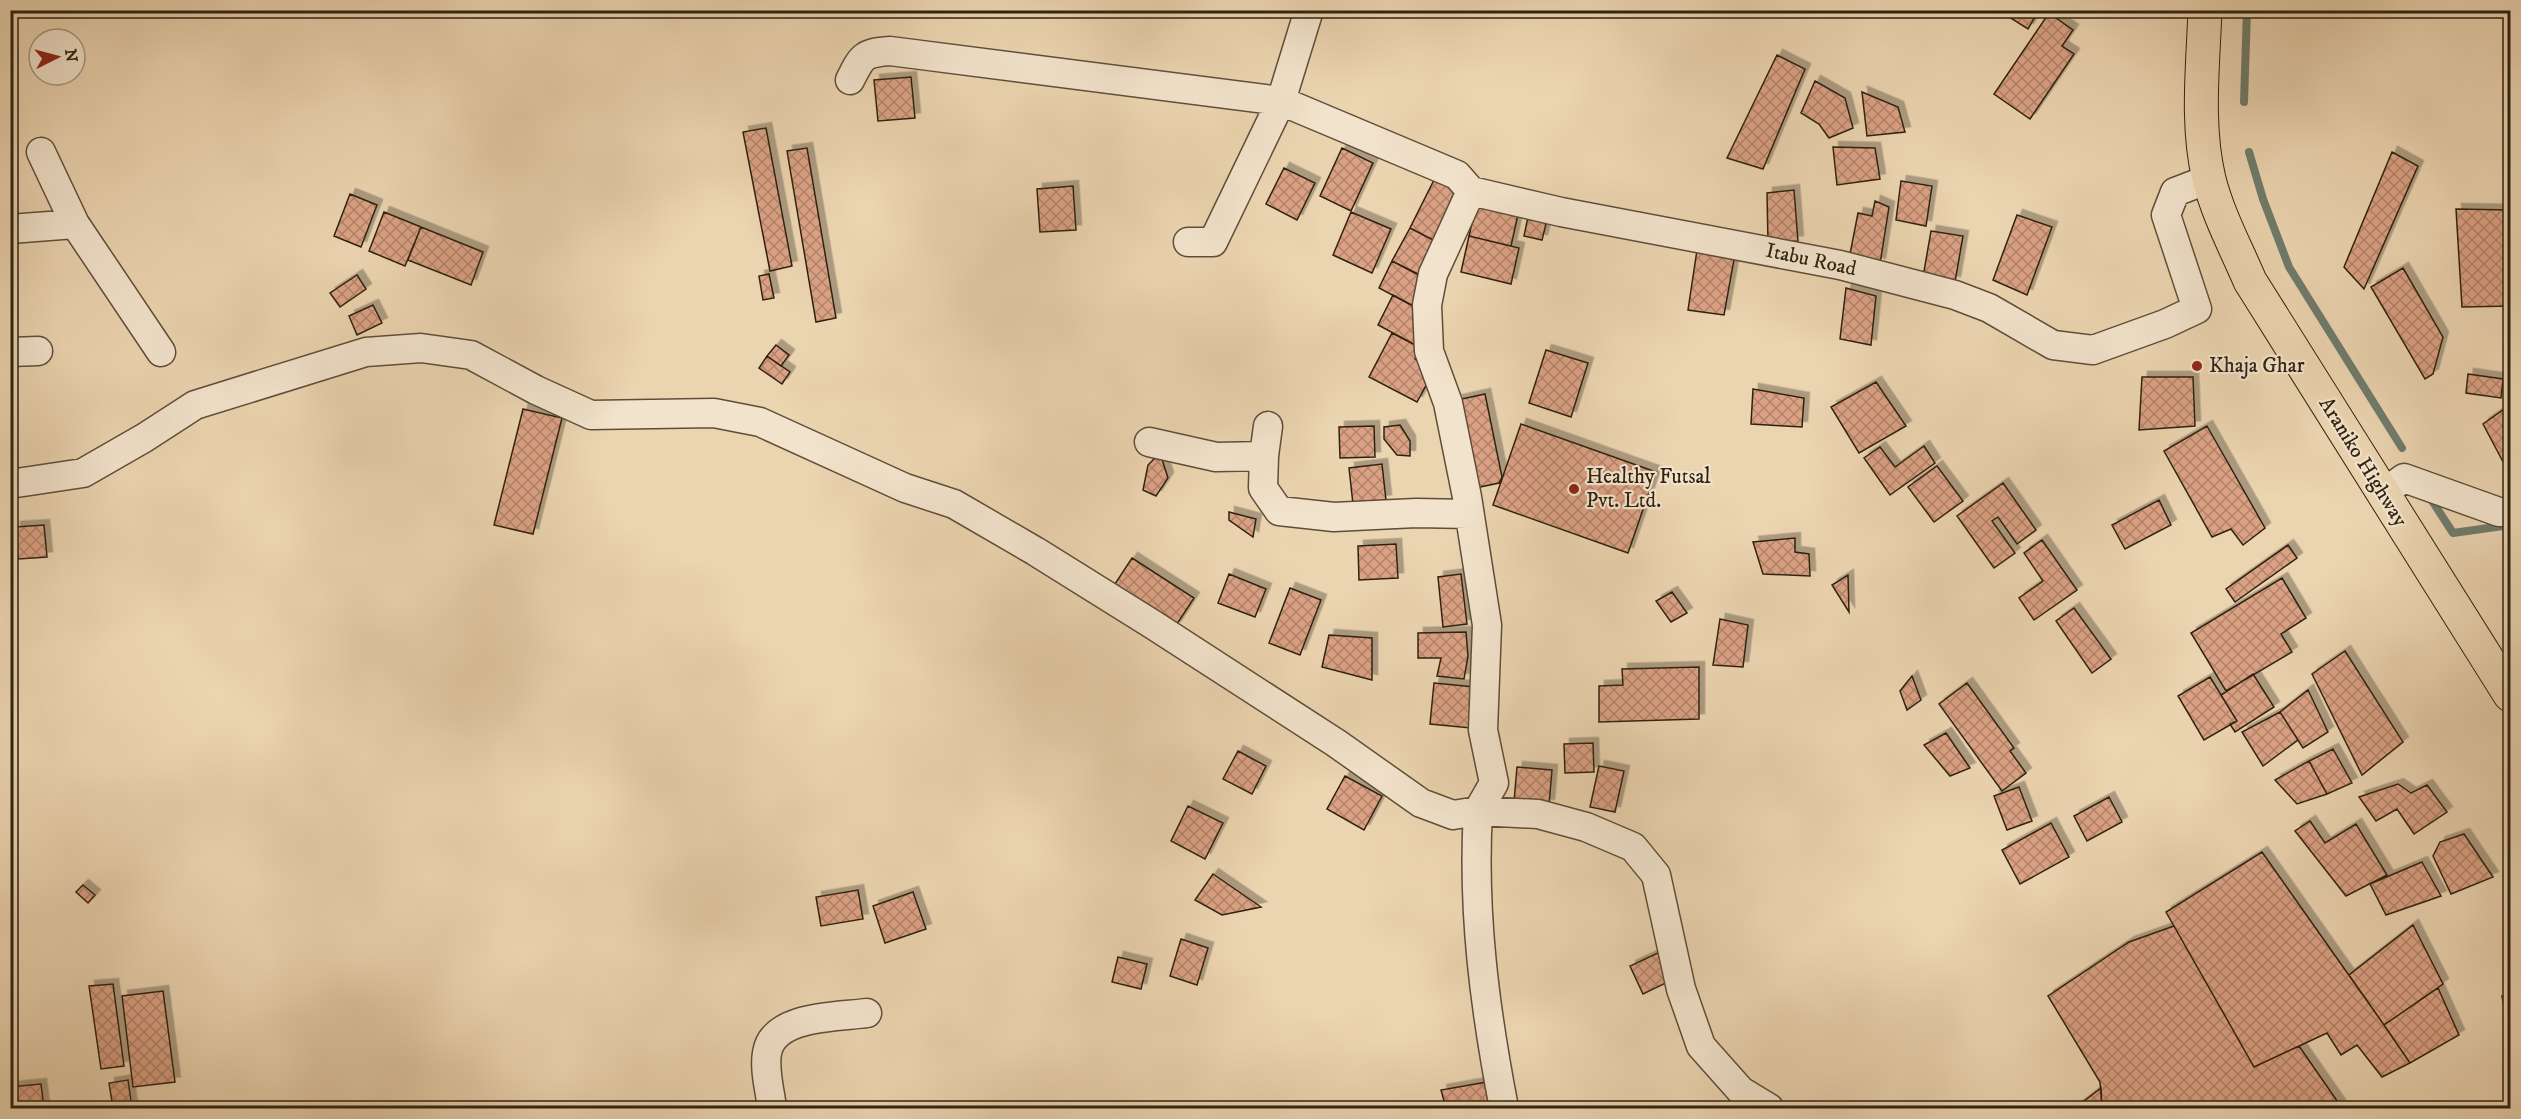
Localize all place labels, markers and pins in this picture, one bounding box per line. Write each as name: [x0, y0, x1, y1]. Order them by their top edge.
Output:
place label: Khaja Ghar: [2209, 353, 2305, 379]
marker: Khaja Ghar: [2190, 359, 2204, 373]
place label: Healthy Futsal Pvt. Ltd.: [1586, 464, 1711, 514]
marker: Healthy Futsal Pvt. Ltd.: [1567, 482, 1581, 496]

